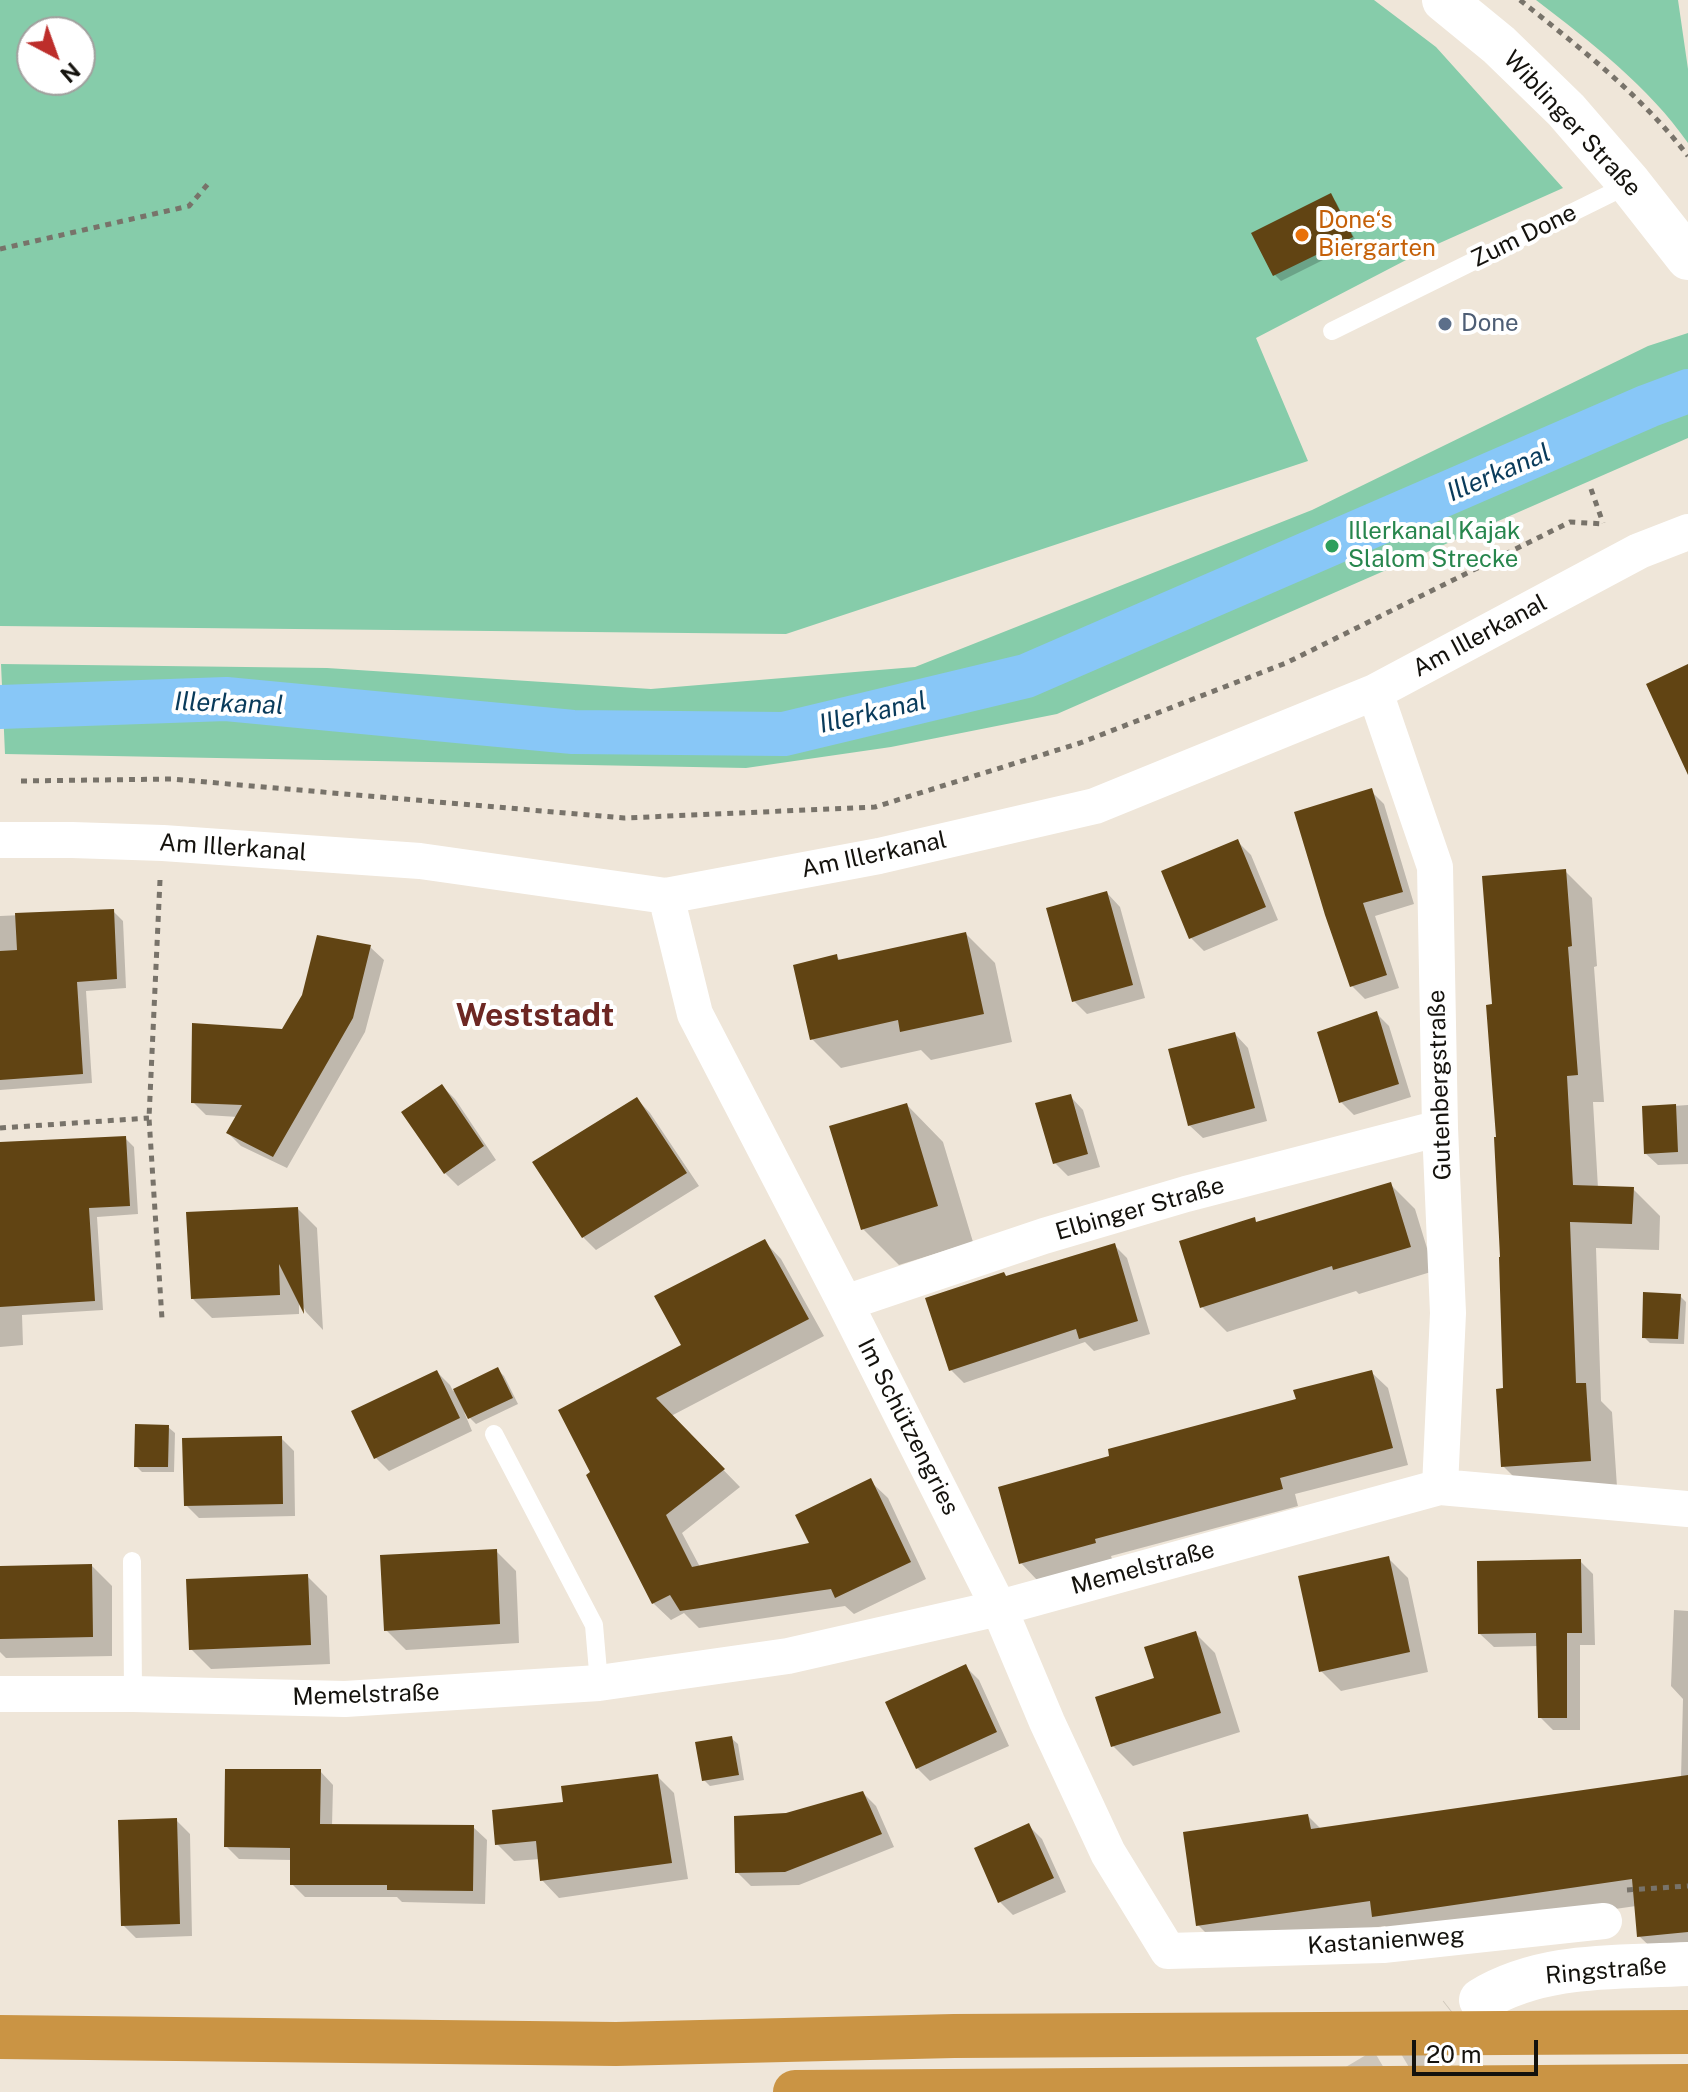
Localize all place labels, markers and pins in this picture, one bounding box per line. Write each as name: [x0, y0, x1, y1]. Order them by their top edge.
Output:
place label: Done‘s Biergarten: [1318, 207, 1436, 263]
marker: Done‘s Biergarten: [1293, 226, 1311, 244]
place label: Done: [1461, 310, 1519, 338]
marker: Done: [1436, 315, 1454, 333]
place label: Illerkanal Kajak Slalom Strecke: [1348, 518, 1520, 574]
marker: Illerkanal Kajak Slalom Strecke: [1323, 537, 1341, 555]

